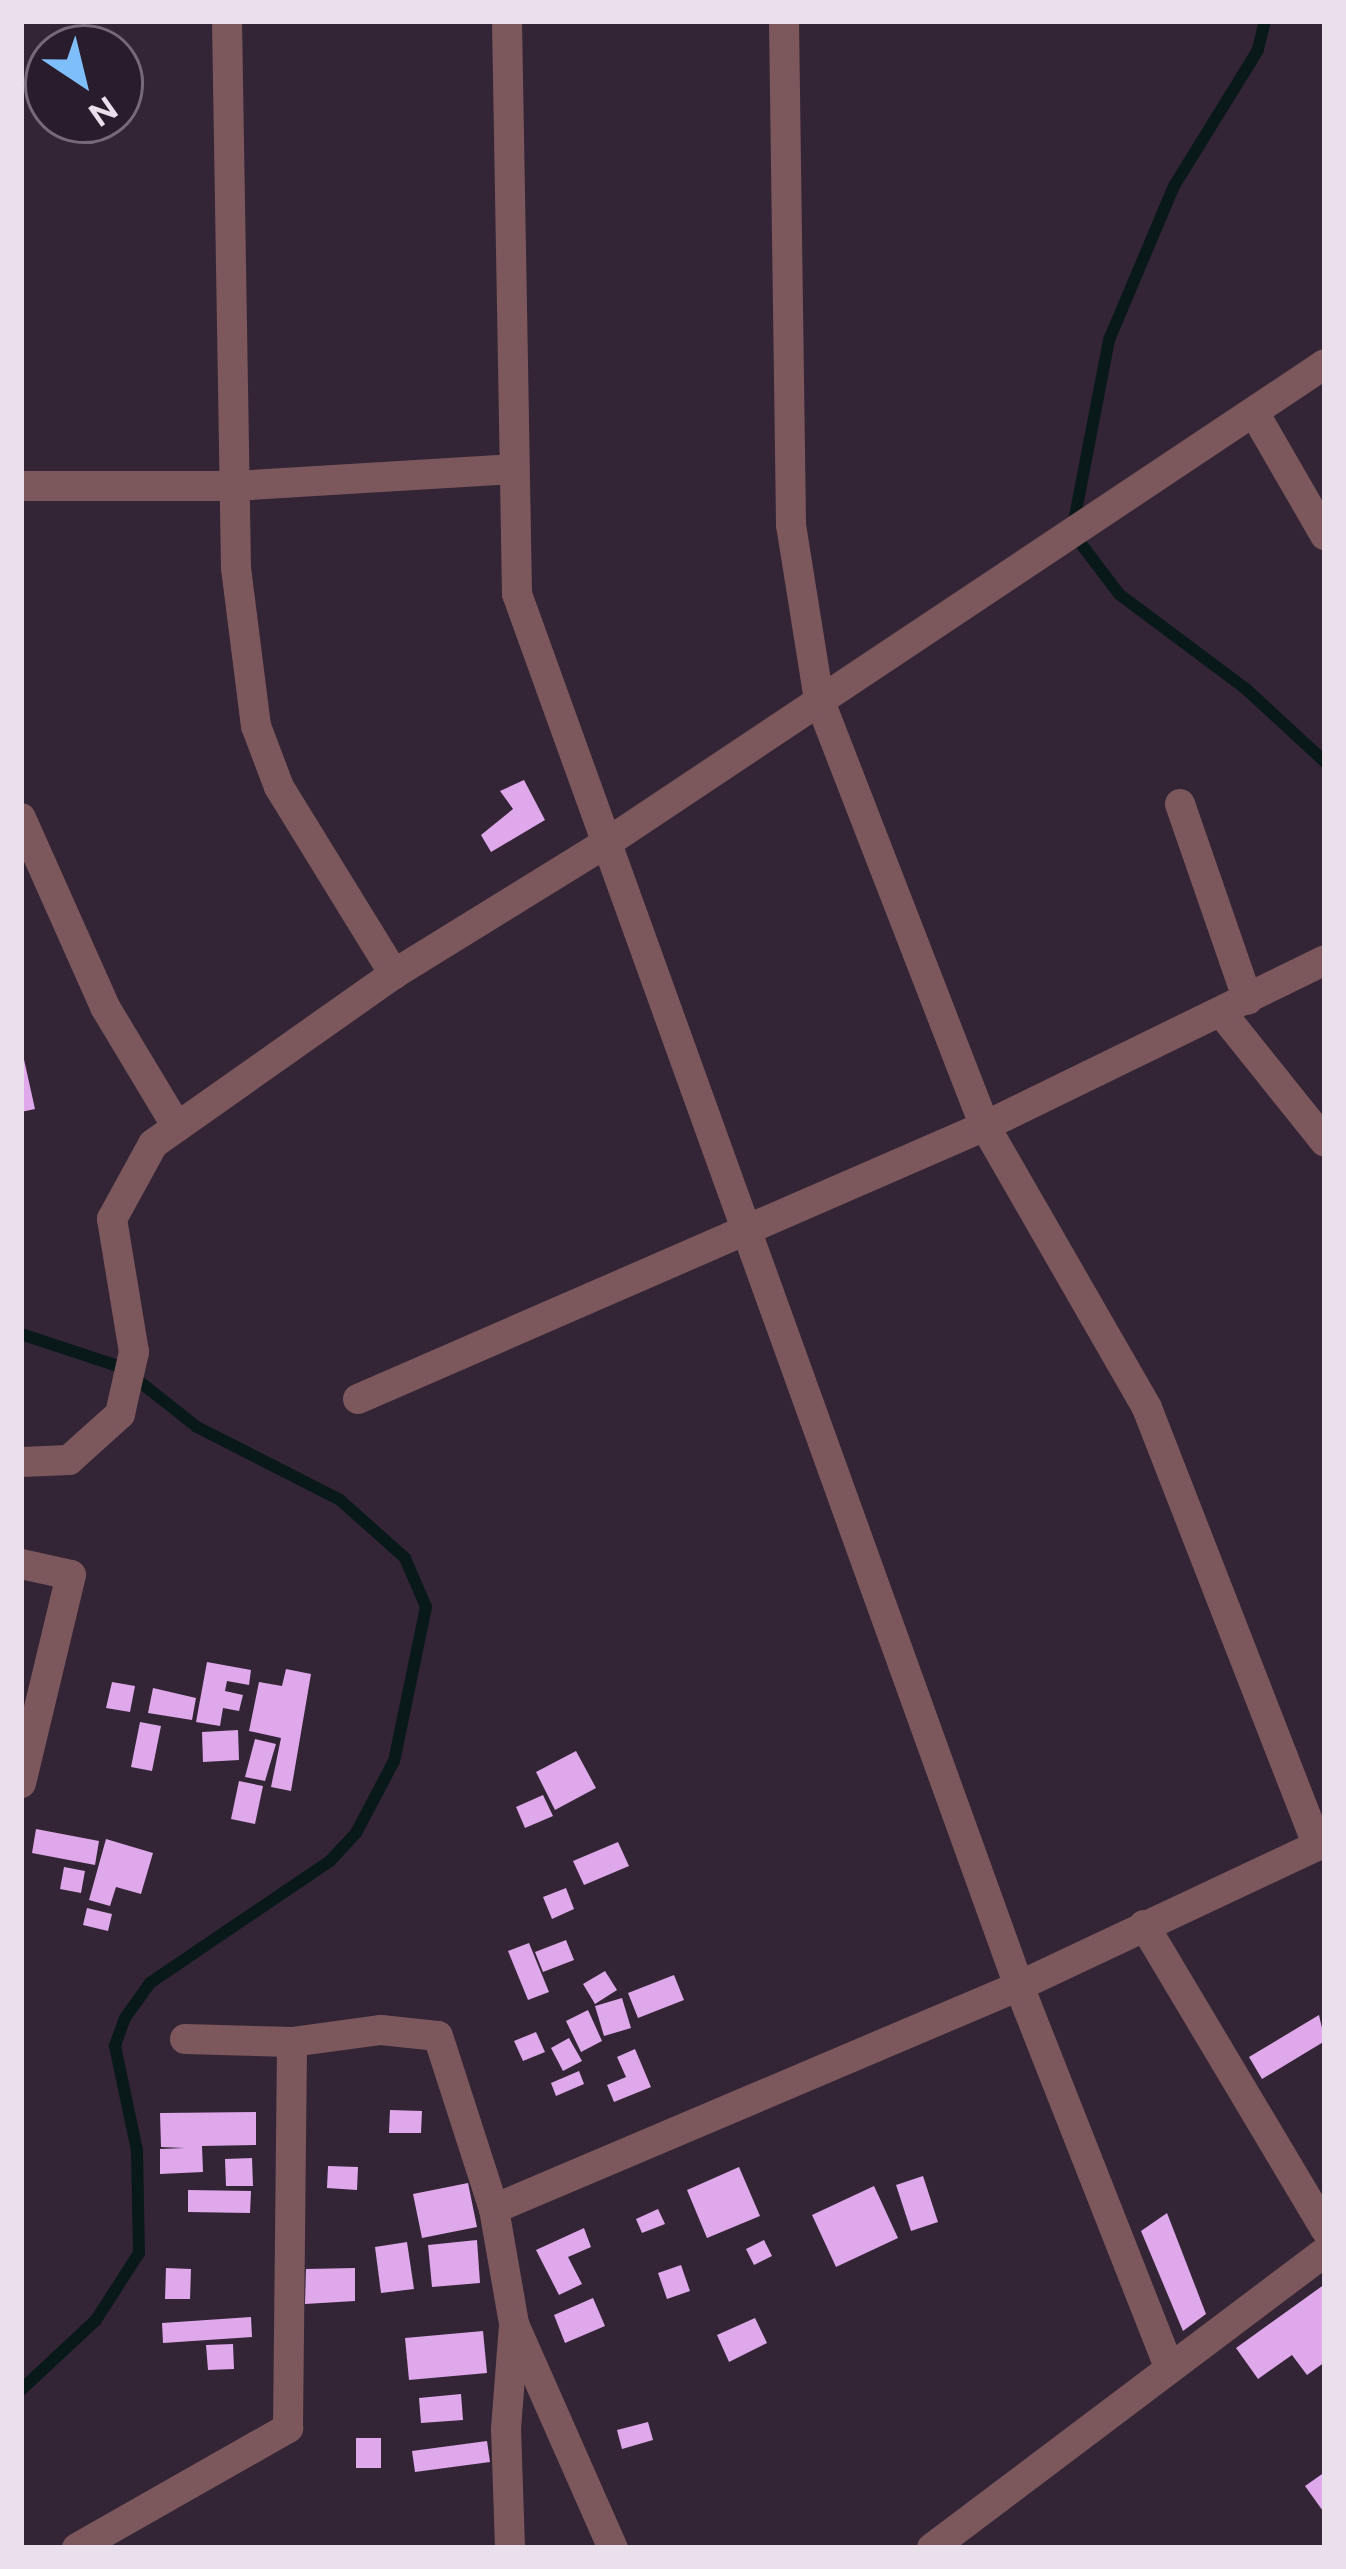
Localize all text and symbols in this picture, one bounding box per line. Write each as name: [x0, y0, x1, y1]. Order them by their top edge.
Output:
north arrow: [24, 24, 144, 144]
text: N: [82, 88, 125, 135]

